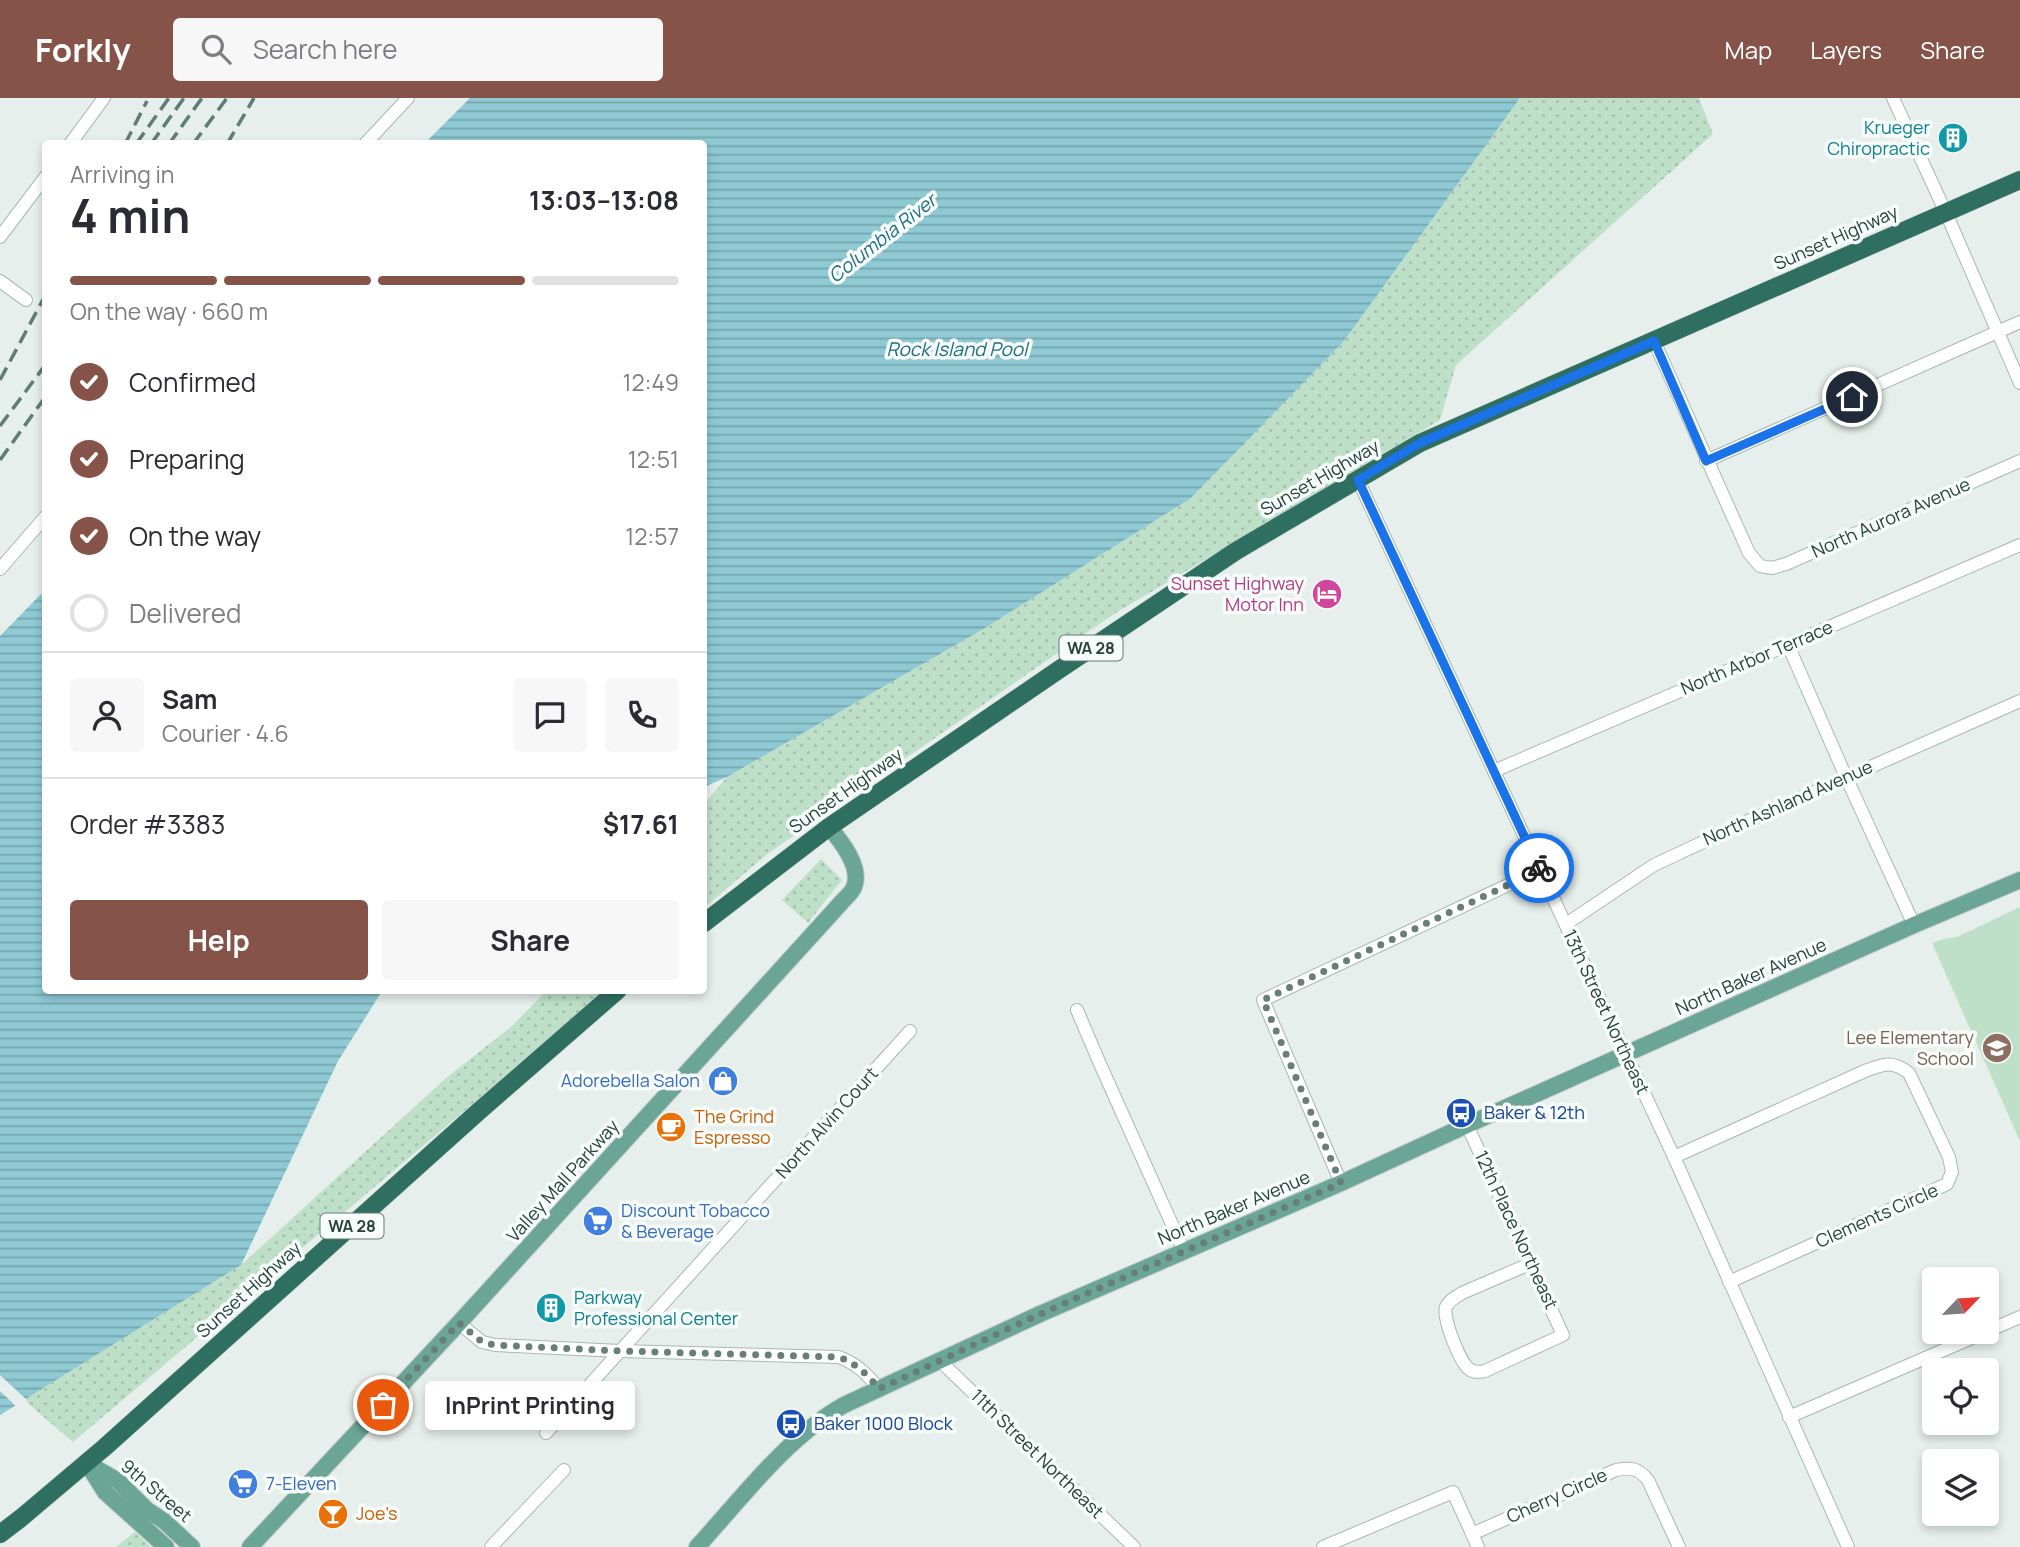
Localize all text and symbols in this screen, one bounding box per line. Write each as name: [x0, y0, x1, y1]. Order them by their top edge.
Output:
search box: [173, 18, 663, 81]
text: Forkly: [35, 27, 131, 72]
icon: search: [197, 30, 235, 68]
text: Search here: [253, 31, 397, 67]
text: Map: [1725, 33, 1772, 66]
text: Layers: [1810, 33, 1882, 66]
text: Share: [1920, 33, 1985, 66]
place label: Krueger Chiropractic: [1827, 115, 1930, 160]
building icon: Krueger Chiropractic: [1936, 121, 1970, 155]
text: Arriving in: [70, 158, 175, 190]
text: 13:03–13:08: [529, 182, 679, 218]
text: 4 min: [70, 184, 190, 247]
water label: Columbia River: [823, 186, 943, 288]
street label: Sunset Highway: [1770, 199, 1902, 275]
text: On the way · 660 m: [70, 295, 268, 327]
water label: Rock Island Pool: [887, 336, 1030, 362]
icon: check: [70, 363, 108, 401]
text: Confirmed: [129, 364, 256, 400]
text: 12:49: [622, 366, 679, 398]
pin: [1822, 367, 1882, 427]
icon: home: [1833, 378, 1871, 416]
street label: Sunset Highway: [1256, 433, 1384, 521]
icon: check: [70, 440, 108, 478]
text: Preparing: [129, 441, 245, 477]
text: 12:51: [628, 443, 679, 475]
street label: North Aurora Avenue: [1807, 471, 1974, 563]
icon: check: [70, 517, 108, 555]
text: On the way: [129, 518, 261, 554]
text: 12:57: [625, 520, 679, 552]
place label: Sunset Highway Motor Inn: [1171, 571, 1304, 616]
hotel icon: Sunset Highway Motor Inn: [1310, 577, 1344, 611]
text: Delivered: [129, 595, 241, 631]
street label: North Arbor Terrace: [1677, 614, 1836, 700]
road number: WA 28: [1060, 636, 1122, 660]
button: person: [70, 678, 144, 752]
button: chat: [513, 678, 587, 752]
button: phone: [605, 678, 679, 752]
text: Sam: [162, 681, 217, 717]
text: Courier · 4.6: [162, 717, 289, 749]
street label: Sunset Highway: [784, 742, 907, 838]
street label: North Ashland Avenue: [1699, 754, 1876, 850]
text: Order #3383: [70, 806, 225, 842]
text: $17.61: [603, 806, 679, 842]
courier: [1504, 833, 1574, 903]
icon: bike: [1520, 849, 1558, 887]
button: Help: [70, 900, 368, 980]
button: Share: [382, 900, 679, 980]
street label: 13th Street Northeast: [1558, 925, 1656, 1098]
street label: North Baker Avenue: [1671, 932, 1830, 1020]
place label: Lee Elementary School: [1846, 1025, 1975, 1070]
school or university icon: Lee Elementary School: [1980, 1031, 2014, 1065]
street label: North Alvin Court: [770, 1061, 883, 1183]
shop icon: Adorebella Salon: [706, 1064, 740, 1098]
place label: Adorebella Salon: [561, 1068, 700, 1092]
bus stop icon: Baker & 12th: [1444, 1096, 1478, 1130]
place label: Baker & 12th: [1484, 1100, 1585, 1124]
place label: The Grind Espresso: [694, 1104, 774, 1149]
cafe icon: The Grind Espresso: [654, 1110, 688, 1144]
street label: Valley Mall Parkway: [501, 1114, 624, 1247]
street label: 12th Place Northeast: [1470, 1147, 1564, 1313]
street label: North Baker Avenue: [1154, 1164, 1313, 1250]
street label: Clements Circle: [1812, 1177, 1942, 1253]
place label: Discount Tobacco & Beverage: [621, 1198, 770, 1243]
supermarket icon: Discount Tobacco & Beverage: [581, 1204, 615, 1238]
road number: WA 28: [320, 1214, 384, 1238]
street label: Sunset Highway: [191, 1235, 306, 1343]
north arrow: [1922, 1267, 1998, 1344]
map controls: [1922, 1267, 1999, 1526]
place label: Parkway Professional Center: [574, 1285, 739, 1330]
building icon: Parkway Professional Center: [534, 1291, 568, 1325]
button: locate: [1922, 1358, 1999, 1435]
pin: [353, 1375, 413, 1435]
callout: InPrint Printing: [425, 1380, 635, 1430]
street label: 11th Street Northeast: [966, 1383, 1109, 1523]
icon: bag: [364, 1386, 402, 1424]
text: InPrint Printing: [445, 1389, 615, 1421]
bus stop icon: Baker 1000 Block: [774, 1407, 808, 1441]
place label: Baker 1000 Block: [814, 1411, 954, 1435]
button: layers: [1922, 1449, 1999, 1526]
street label: 9th Street: [116, 1454, 197, 1527]
street label: Cherry Circle: [1502, 1462, 1611, 1528]
supermarket icon: 7-Eleven: [226, 1467, 260, 1501]
place label: 7-Eleven: [266, 1471, 337, 1495]
bar icon: Joe's: [316, 1497, 350, 1531]
place label: Joe's: [356, 1501, 397, 1525]

